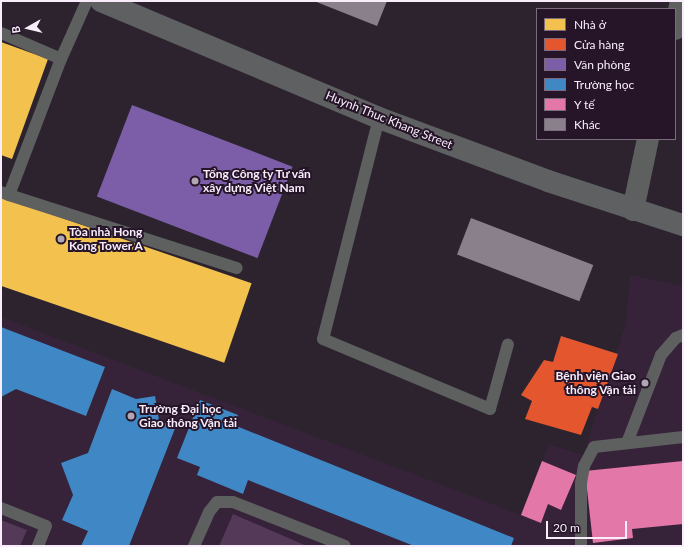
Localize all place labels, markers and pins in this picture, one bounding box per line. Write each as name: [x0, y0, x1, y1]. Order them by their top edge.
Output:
place label: Tổng Công ty Tư vấn xây dựng Việt Nam: [203, 167, 312, 195]
marker: Tổng Công ty Tư vấn xây dựng Việt Nam: [190, 176, 200, 186]
place label: Tòa nhà Hong Kong Tower A: [69, 225, 144, 253]
marker: Tòa nhà Hong Kong Tower A: [56, 234, 66, 244]
place label: Bệnh viện Giao thông Vận tải: [555, 369, 636, 397]
marker: Bệnh viện Giao thông Vận tải: [639, 377, 651, 389]
place label: Trường Đại học Giao thông Vận tải: [139, 402, 238, 430]
marker: Trường Đại học Giao thông Vận tải: [126, 411, 136, 421]

